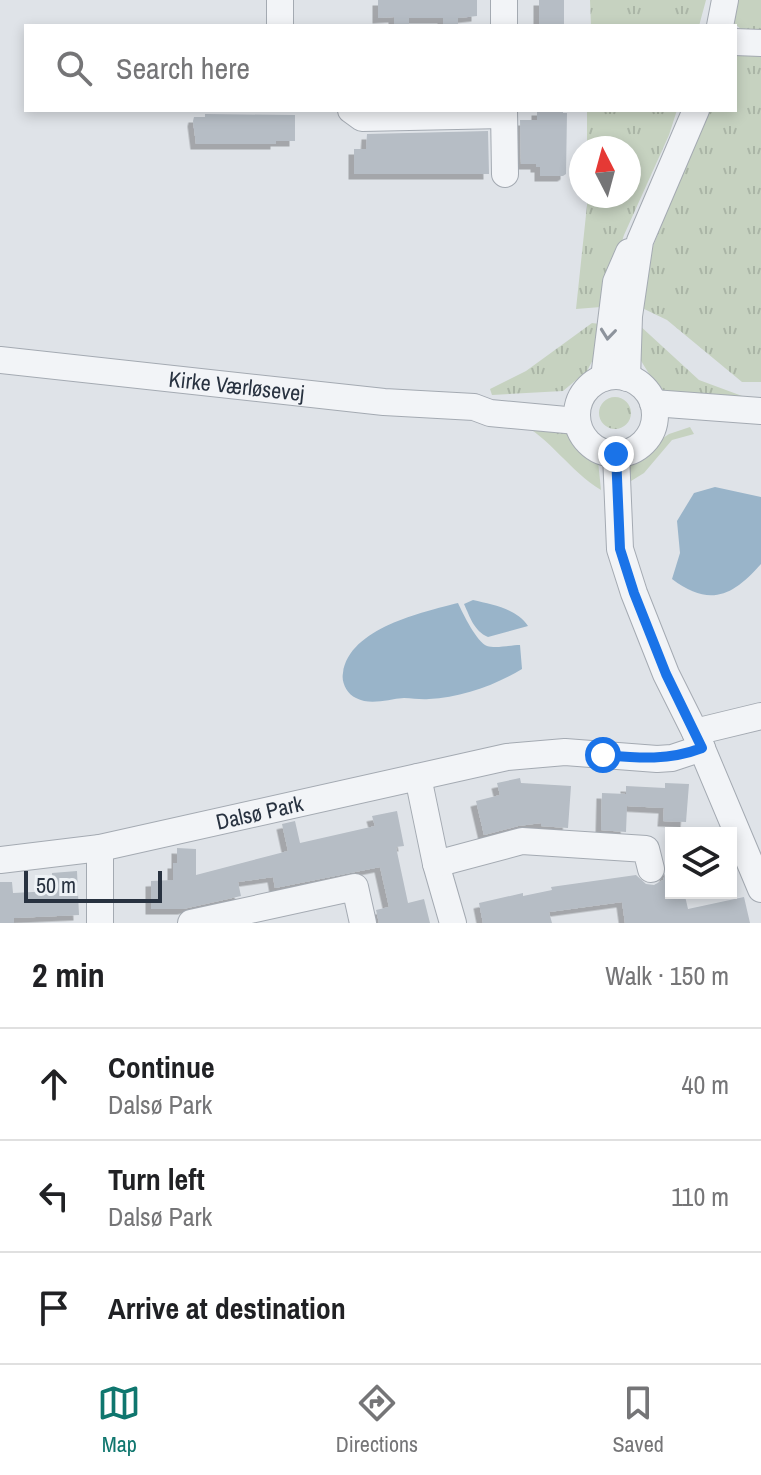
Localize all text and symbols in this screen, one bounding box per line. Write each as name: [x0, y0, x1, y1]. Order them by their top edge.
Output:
search box: [24, 24, 737, 112]
icon: search: [52, 46, 96, 90]
text: Search here: [116, 48, 250, 88]
north arrow: [569, 136, 641, 208]
one-way arrow: [600, 327, 617, 340]
street label: Kirke Værløsevej: [167, 364, 306, 408]
route end: [598, 436, 634, 472]
route start: [585, 737, 621, 773]
street label: Dalsø Park: [213, 788, 307, 837]
map controls: [665, 827, 737, 899]
button: layers: [665, 827, 737, 899]
scale bar: [24, 867, 162, 903]
text: 50 m: [36, 870, 76, 900]
text: 2 min: [32, 952, 105, 998]
text: Walk · 150 m: [605, 958, 729, 993]
text: Continue: [108, 1047, 215, 1087]
icon: ahead: [32, 1062, 76, 1106]
text: 40 m: [682, 1067, 729, 1102]
text: Dalsø Park: [108, 1087, 212, 1122]
text: Turn left: [108, 1159, 205, 1199]
icon: left: [32, 1174, 76, 1218]
text: 110 m: [671, 1179, 729, 1214]
text: Dalsø Park: [108, 1199, 212, 1234]
icon: arrive: [32, 1286, 76, 1330]
text: Arrive at destination: [108, 1288, 346, 1328]
tab: Map: [97, 1381, 141, 1459]
tab: Directions: [336, 1381, 418, 1459]
tab: Saved: [613, 1381, 664, 1459]

